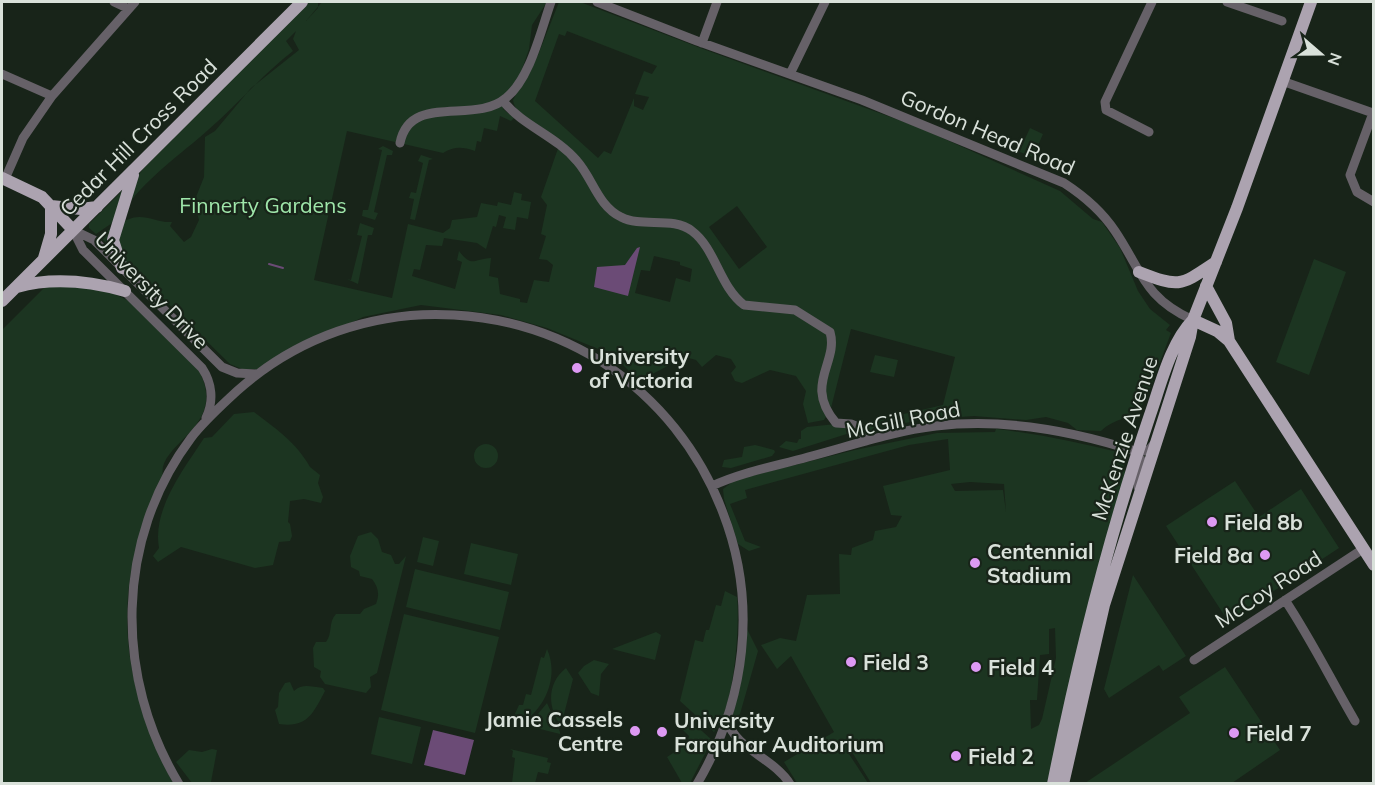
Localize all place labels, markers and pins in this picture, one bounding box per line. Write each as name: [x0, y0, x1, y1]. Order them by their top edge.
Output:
place label: University of Victoria: [589, 343, 693, 393]
marker: University of Victoria: [570, 361, 584, 375]
place label: Field 8b: [1224, 509, 1303, 535]
marker: Field 8b: [1205, 515, 1219, 529]
place label: Centennial Stadium: [987, 538, 1094, 588]
place label: Field 8a: [1174, 542, 1253, 568]
marker: Field 8a: [1258, 548, 1272, 562]
marker: Centennial Stadium: [968, 556, 982, 570]
place label: Field 3: [863, 649, 929, 675]
place label: Field 4: [988, 654, 1054, 680]
marker: Field 3: [844, 655, 858, 669]
marker: Field 4: [969, 660, 983, 674]
place label: Jamie Cassels Centre: [485, 706, 623, 756]
place label: University Farquhar Auditorium: [674, 707, 884, 757]
place label: Field 7: [1246, 720, 1312, 746]
marker: Jamie Cassels Centre: [628, 724, 642, 738]
marker: University Farquhar Auditorium: [655, 725, 669, 739]
marker: Field 7: [1227, 726, 1241, 740]
place label: Field 2: [968, 743, 1034, 769]
marker: Field 2: [949, 749, 963, 763]

